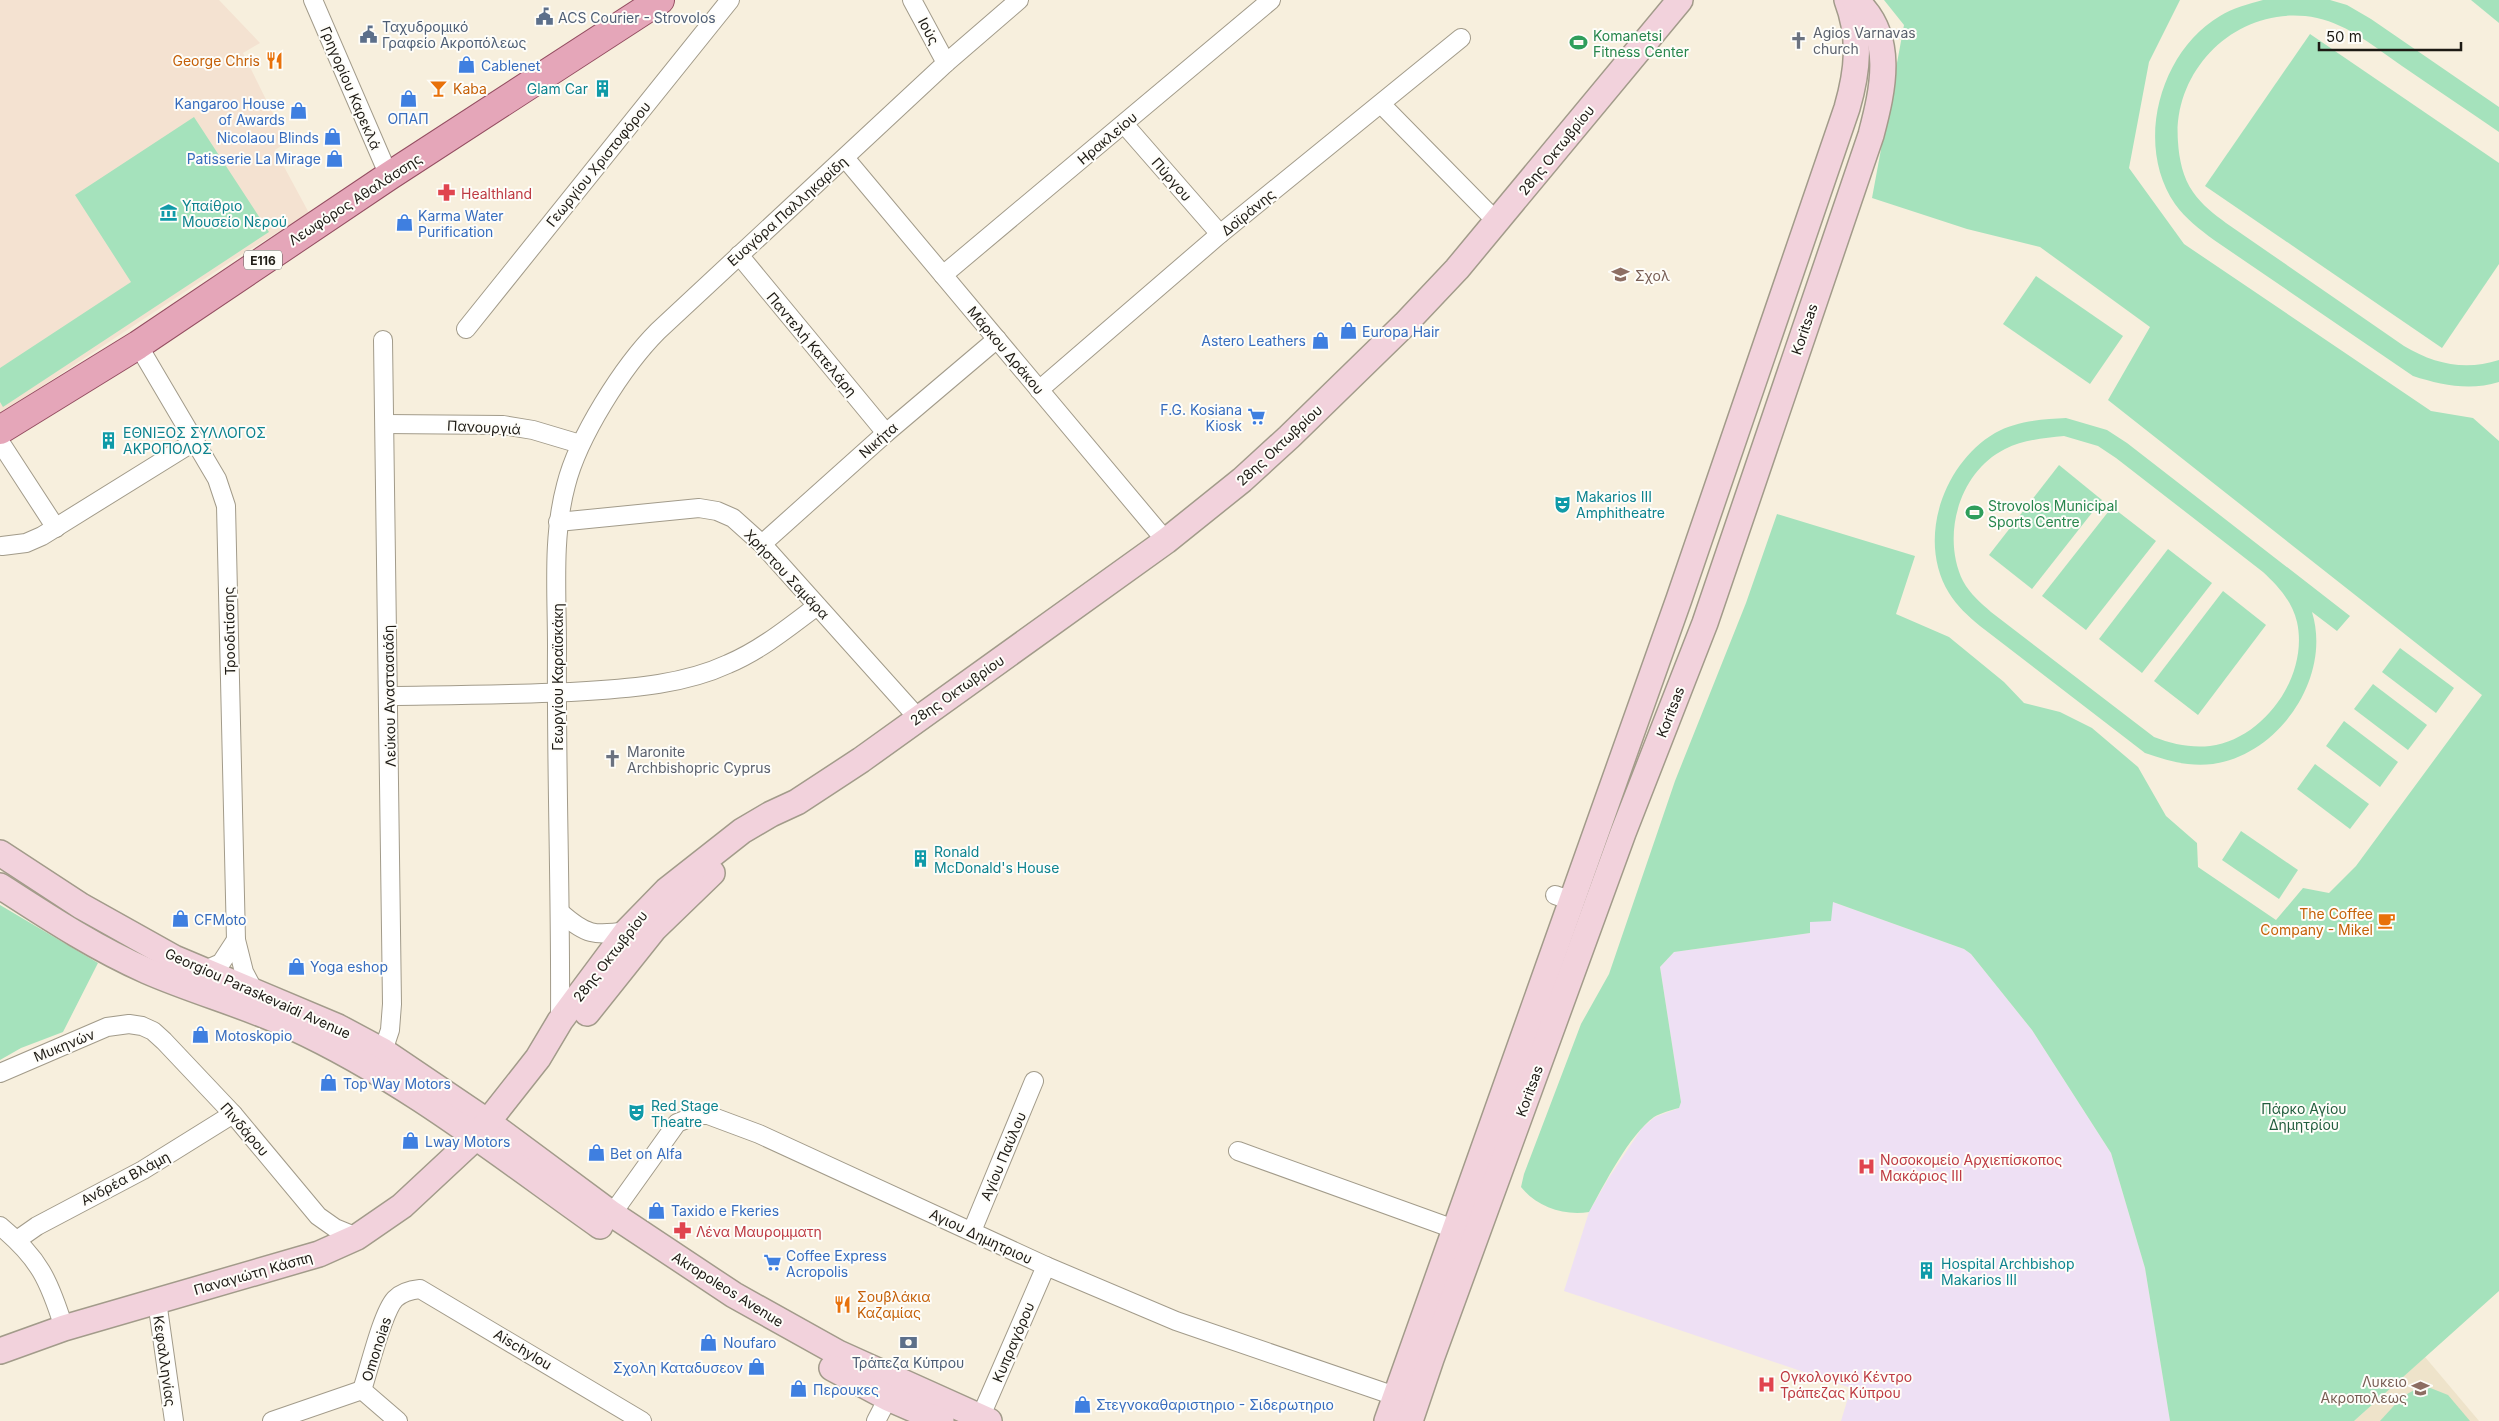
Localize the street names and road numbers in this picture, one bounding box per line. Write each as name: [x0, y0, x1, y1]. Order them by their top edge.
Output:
street label: Ιούς: [915, 14, 943, 48]
street label: Γρηγορίου Καρεκλά: [317, 24, 385, 152]
street label: Γεωργίου Χριστοφόρου: [542, 98, 654, 230]
street label: 28ης Οκτωβρίου: [1515, 102, 1597, 198]
street label: Ηρακλείου: [1074, 108, 1140, 168]
street label: Λεωφόρος Αθαλάσσης: [285, 150, 425, 248]
street label: Ευαγόρα Παλληκαρίδη: [724, 153, 850, 269]
street label: Πύργου: [1149, 154, 1195, 204]
street label: Δοϊράνης: [1218, 185, 1278, 239]
road number: E116: [244, 250, 282, 270]
street label: Παντελή Κατελάρη: [763, 288, 861, 400]
street label: Koritsas: [1787, 301, 1821, 357]
street label: Μάρκου Δράκου: [964, 302, 1048, 398]
street label: 28ης Οκτωβρίου: [1233, 401, 1325, 489]
street label: Πανουργιά: [447, 417, 521, 437]
street label: Νικήτα: [855, 419, 901, 461]
street label: Χρήστου Σαμάρα: [741, 526, 833, 622]
street label: Τροοδιτίσσης: [220, 586, 238, 675]
street label: Γεωργίου Καραϊσκάκη: [549, 603, 566, 751]
street label: Λεύκου Αναστασιάδη: [379, 625, 399, 767]
street label: 28ης Οκτωβρίου: [907, 651, 1007, 729]
street label: Koritsas: [1653, 684, 1687, 740]
street label: 28ης Οκτωβρίου: [569, 907, 651, 1005]
street label: Georgiou Paraskevaidi Avenue: [163, 944, 353, 1042]
street label: Μυκηνών: [31, 1025, 97, 1065]
street label: Koritsas: [1512, 1063, 1546, 1119]
street label: Πινδάρου: [217, 1099, 273, 1159]
street label: Αγίου Παύλου: [977, 1109, 1029, 1203]
street label: Ανδρέα Βλάμη: [78, 1147, 172, 1209]
street label: Αγιου Δημητριου: [927, 1205, 1035, 1267]
street label: Παναγιώτη Κάσπη: [192, 1248, 314, 1298]
street label: Akropoleos Avenue: [669, 1248, 787, 1330]
street label: Κυπραγόρου: [988, 1299, 1038, 1385]
street label: Κεφαλληνίας: [150, 1314, 180, 1408]
street label: Omonoias: [358, 1315, 394, 1383]
street label: Aischylou: [491, 1325, 555, 1373]

